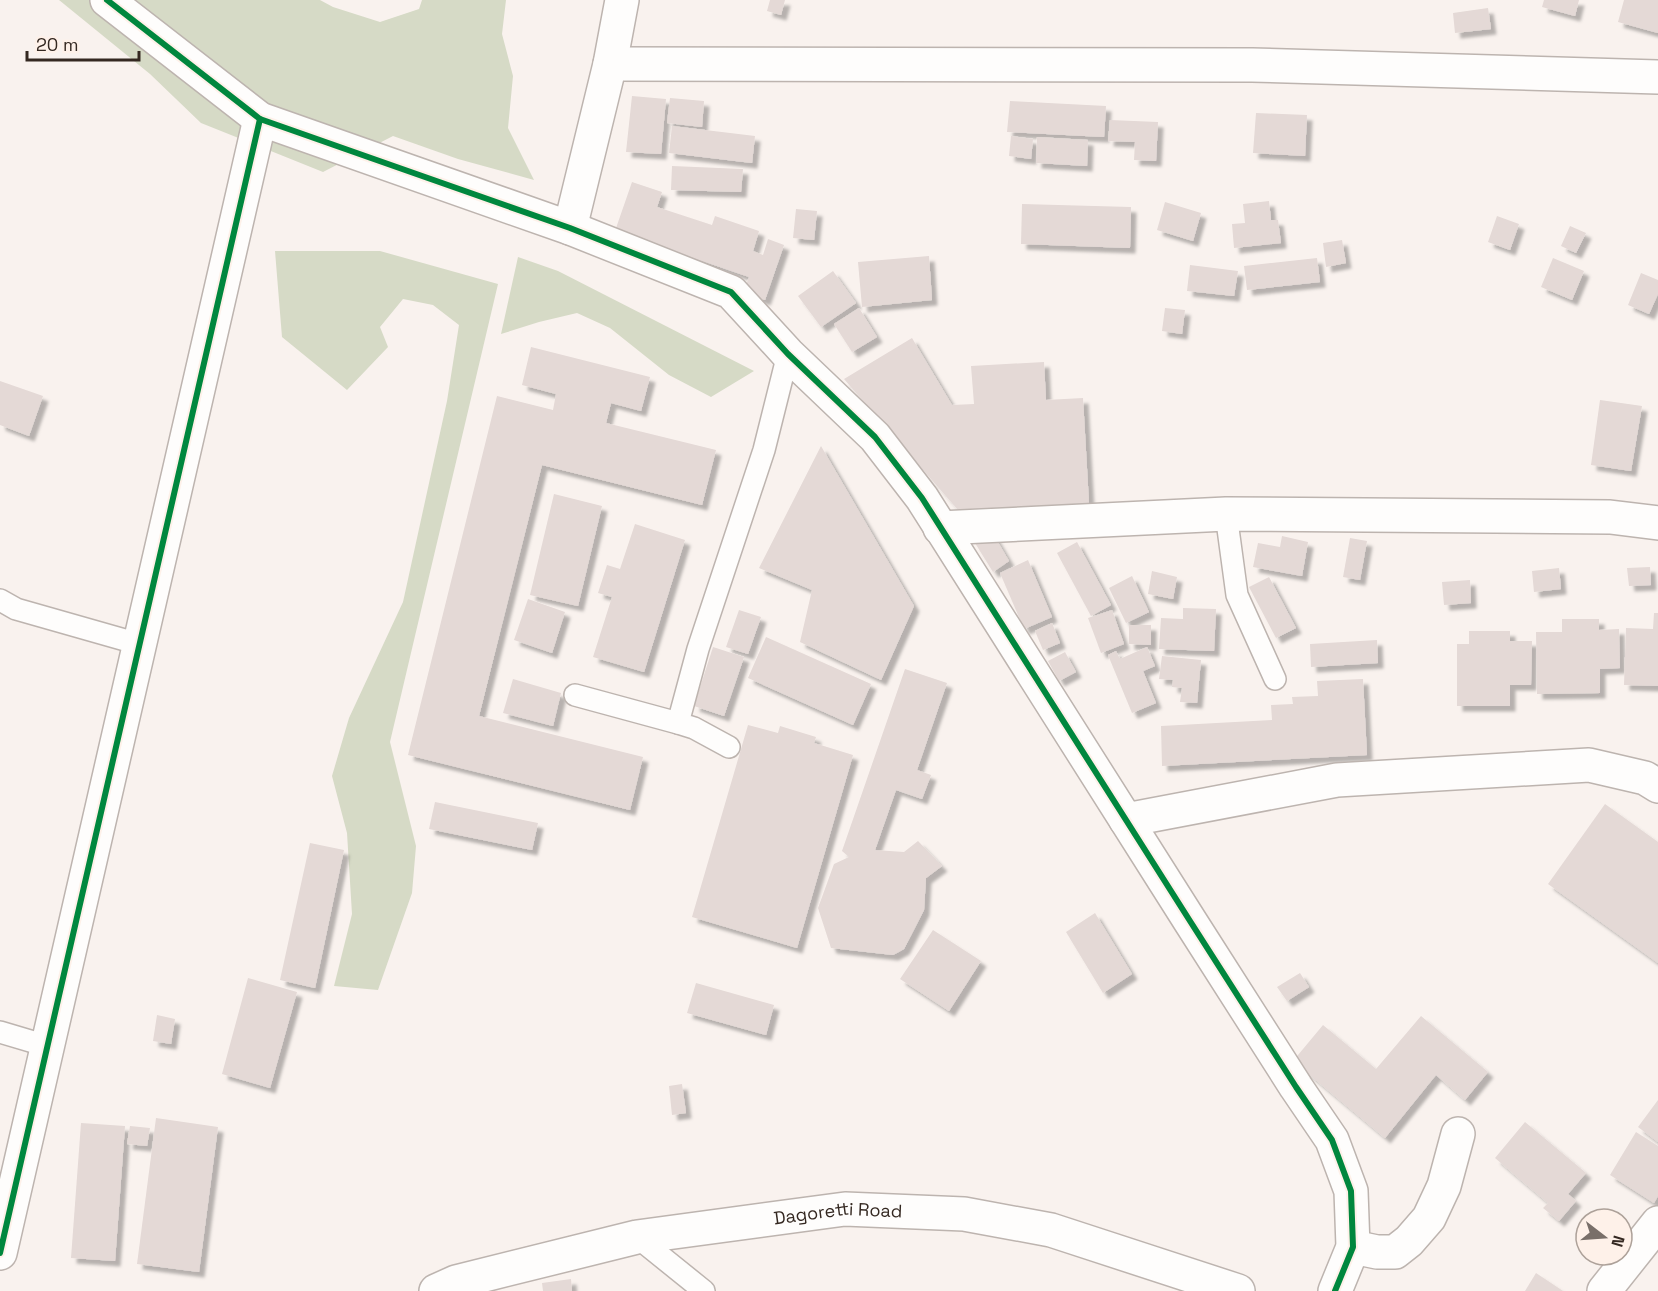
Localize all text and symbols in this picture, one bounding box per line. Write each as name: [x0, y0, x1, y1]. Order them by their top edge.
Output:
scale bar: [27, 24, 140, 62]
text: 20 m: [36, 33, 79, 56]
street label: Dagoretti Road: [772, 1197, 903, 1229]
north arrow: [1574, 1207, 1634, 1267]
text: N: [1606, 1233, 1629, 1249]

